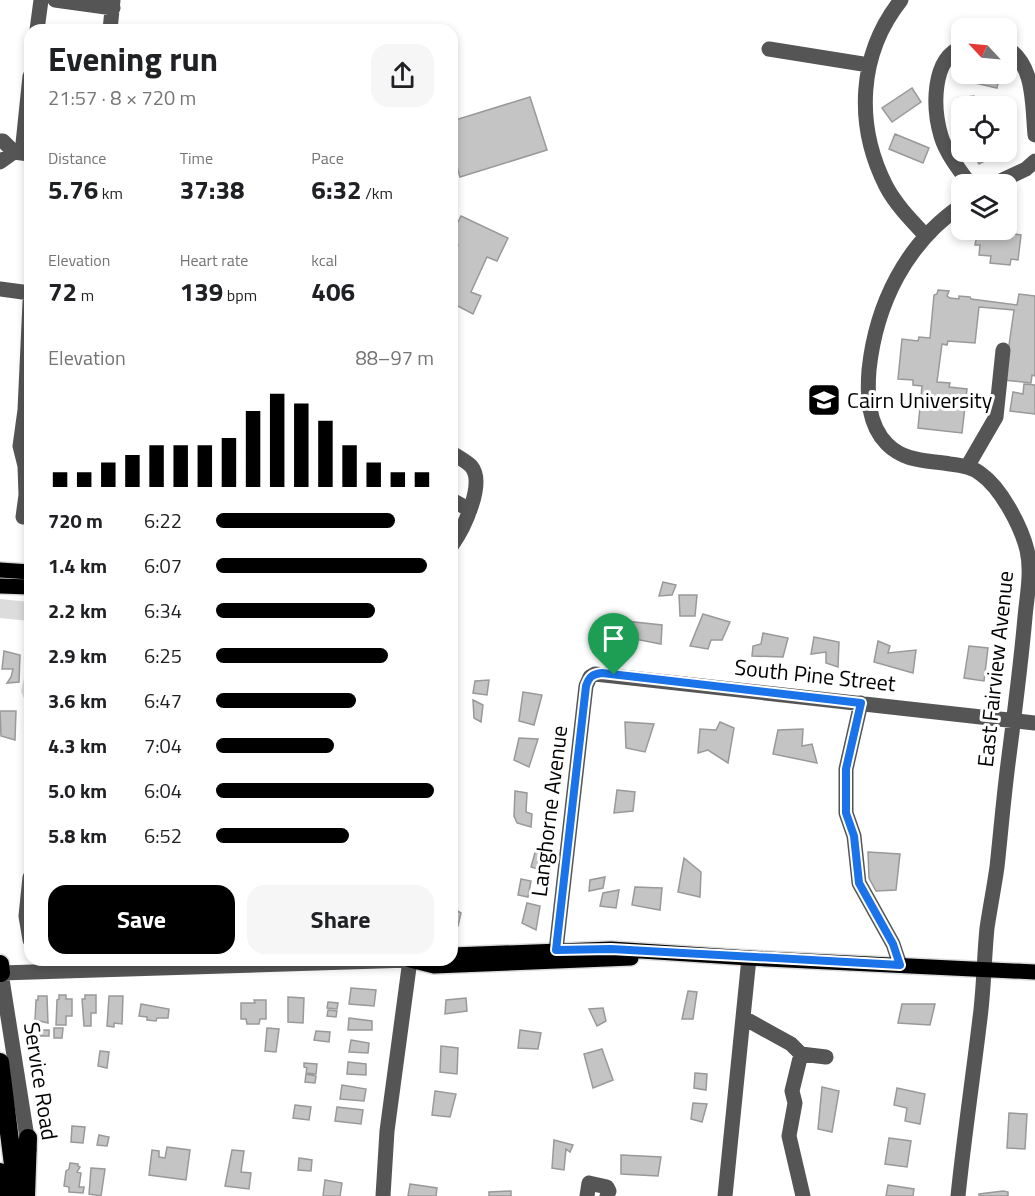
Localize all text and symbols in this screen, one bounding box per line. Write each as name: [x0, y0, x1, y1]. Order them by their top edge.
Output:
north arrow: [951, 18, 1017, 84]
map controls: [951, 18, 1017, 240]
text: Evening run: [48, 34, 218, 84]
button: share: [371, 44, 434, 107]
text: 21:57 · 8 × 720 m: [48, 82, 196, 113]
button: locate: [951, 96, 1017, 162]
text: Distance: [48, 146, 106, 170]
text: Time: [180, 146, 213, 170]
text: Pace: [311, 146, 344, 170]
text: 5.76: [48, 170, 98, 209]
text: 37:38: [180, 170, 245, 209]
text: 6:32: [311, 170, 362, 209]
button: layers: [951, 174, 1017, 240]
text: km: [98, 181, 123, 205]
text: /km: [362, 181, 393, 205]
text: Elevation: [48, 248, 110, 272]
text: Heart rate: [180, 248, 248, 272]
text: kcal: [311, 248, 337, 272]
text: 72: [48, 272, 77, 311]
text: 139: [180, 272, 223, 311]
text: 406: [311, 272, 355, 311]
text: m: [77, 283, 94, 307]
text: bpm: [223, 283, 257, 307]
text: Elevation: [48, 342, 126, 373]
text: 88–97 m: [355, 342, 434, 373]
school or university icon: Cairn University: [806, 382, 842, 418]
place label: Cairn University: [847, 383, 993, 417]
text: 720 m: [48, 505, 103, 536]
text: 6:22: [144, 505, 182, 536]
text: 1.4 km: [48, 550, 107, 581]
text: 6:07: [144, 550, 182, 581]
street label: East Fairview Avenue: [968, 569, 1022, 769]
text: 2.2 km: [48, 595, 107, 626]
text: 6:34: [144, 595, 182, 626]
pin: [588, 613, 639, 675]
icon: arrive: [597, 622, 630, 655]
text: 2.9 km: [48, 640, 107, 671]
text: 6:25: [144, 640, 182, 671]
street label: South Pine Street: [733, 650, 898, 700]
text: 3.6 km: [48, 685, 107, 716]
text: 6:47: [144, 685, 182, 716]
street label: Langhorne Avenue: [522, 723, 576, 899]
text: 4.3 km: [48, 730, 107, 761]
text: 7:04: [144, 730, 182, 761]
text: 5.0 km: [48, 775, 107, 806]
text: 6:04: [144, 775, 182, 806]
text: 5.8 km: [48, 820, 107, 851]
text: 6:52: [144, 820, 182, 851]
button: Save: [48, 885, 235, 954]
button: Share: [247, 885, 434, 954]
street label: Service Road: [15, 1020, 67, 1142]

